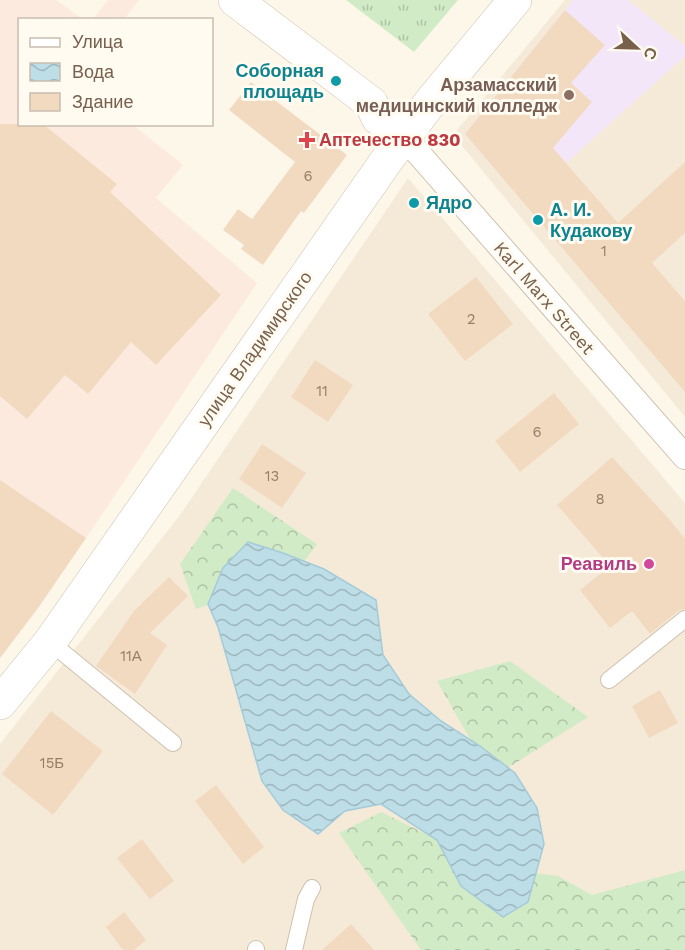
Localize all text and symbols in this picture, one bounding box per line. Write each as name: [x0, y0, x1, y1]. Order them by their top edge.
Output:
legend: [18, 18, 213, 126]
north arrow: [607, 18, 667, 78]
text: Улица: [72, 31, 124, 52]
text: С: [639, 45, 661, 63]
place label: Соборная площадь: [236, 60, 324, 102]
text: Вода: [72, 61, 115, 82]
marker: Соборная площадь: [329, 74, 343, 88]
place label: Арзамасский медицинский колледж: [356, 74, 557, 116]
marker: Арзамасский медицинский колледж: [562, 88, 576, 102]
text: Здание: [72, 91, 133, 112]
place label: Аптечество 830: [319, 129, 461, 150]
marker: Аптечество 830: [300, 133, 314, 147]
house number: 6: [303, 167, 313, 185]
place label: Ядро: [426, 192, 472, 213]
marker: Ядро: [407, 196, 421, 210]
place label: А. И. Кудакову: [550, 199, 632, 241]
marker: А. И. Кудакову: [531, 213, 545, 227]
street label: Karl Marx Street: [490, 237, 599, 359]
house number: 1: [601, 242, 607, 260]
street label: улица Владимирского: [193, 267, 316, 430]
house number: 2: [467, 310, 475, 328]
house number: 11: [316, 382, 328, 400]
house number: 6: [532, 423, 542, 441]
house number: 13: [265, 467, 279, 485]
house number: 8: [595, 490, 605, 508]
place label: Реавиль: [561, 553, 637, 574]
marker: Реавиль: [642, 557, 656, 571]
house number: 11А: [120, 647, 142, 665]
house number: 15Б: [40, 754, 64, 772]

